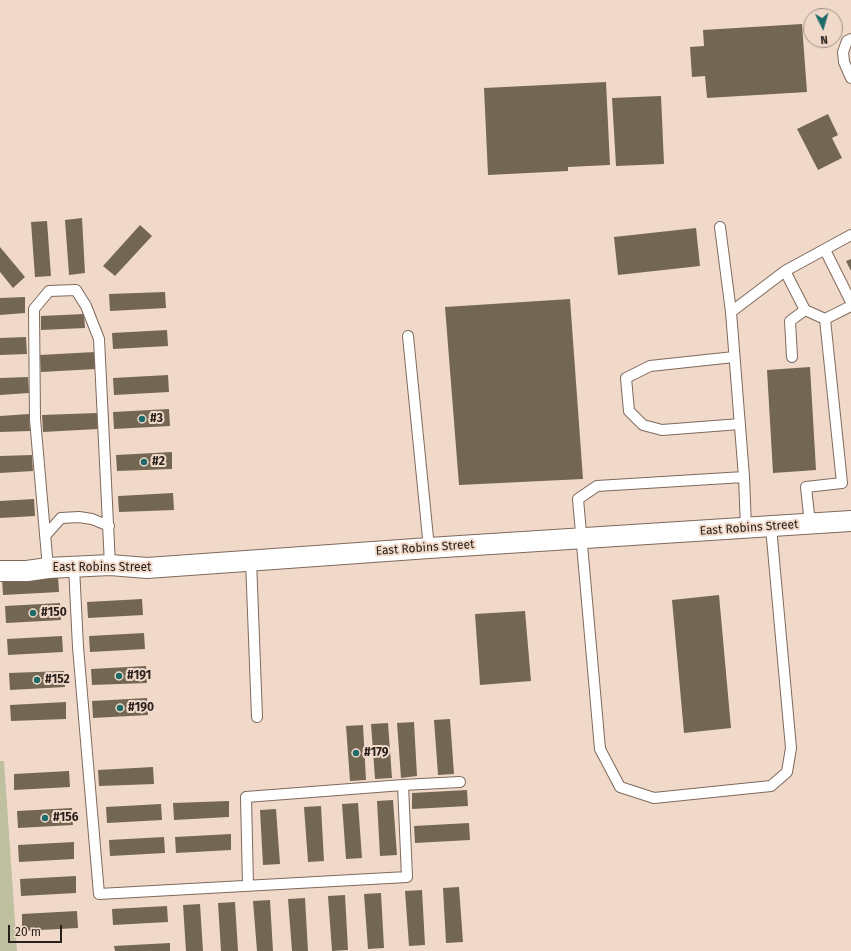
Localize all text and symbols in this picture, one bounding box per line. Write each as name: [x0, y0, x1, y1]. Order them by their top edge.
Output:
north arrow: [803, 8, 843, 48]
text: N: [820, 33, 828, 46]
place label: #3: [150, 412, 163, 426]
marker: #3: [137, 414, 147, 424]
place label: #2: [152, 455, 165, 469]
marker: #2: [139, 457, 149, 467]
street label: East Robins Street: [699, 517, 799, 539]
street label: East Robins Street: [375, 537, 475, 559]
street label: East Robins Street: [53, 561, 151, 575]
place label: #150: [41, 606, 67, 620]
marker: #150: [28, 608, 38, 618]
place label: #191: [127, 669, 151, 683]
marker: #191: [114, 671, 124, 681]
place label: #152: [45, 673, 70, 687]
marker: #152: [32, 675, 42, 685]
place label: #190: [128, 701, 154, 715]
marker: #190: [115, 703, 125, 713]
place label: #179: [364, 746, 388, 760]
marker: #179: [351, 748, 361, 758]
place label: #156: [53, 811, 78, 825]
marker: #156: [40, 813, 50, 823]
scale bar: [10, 917, 64, 943]
text: 20 m: [15, 925, 41, 939]

